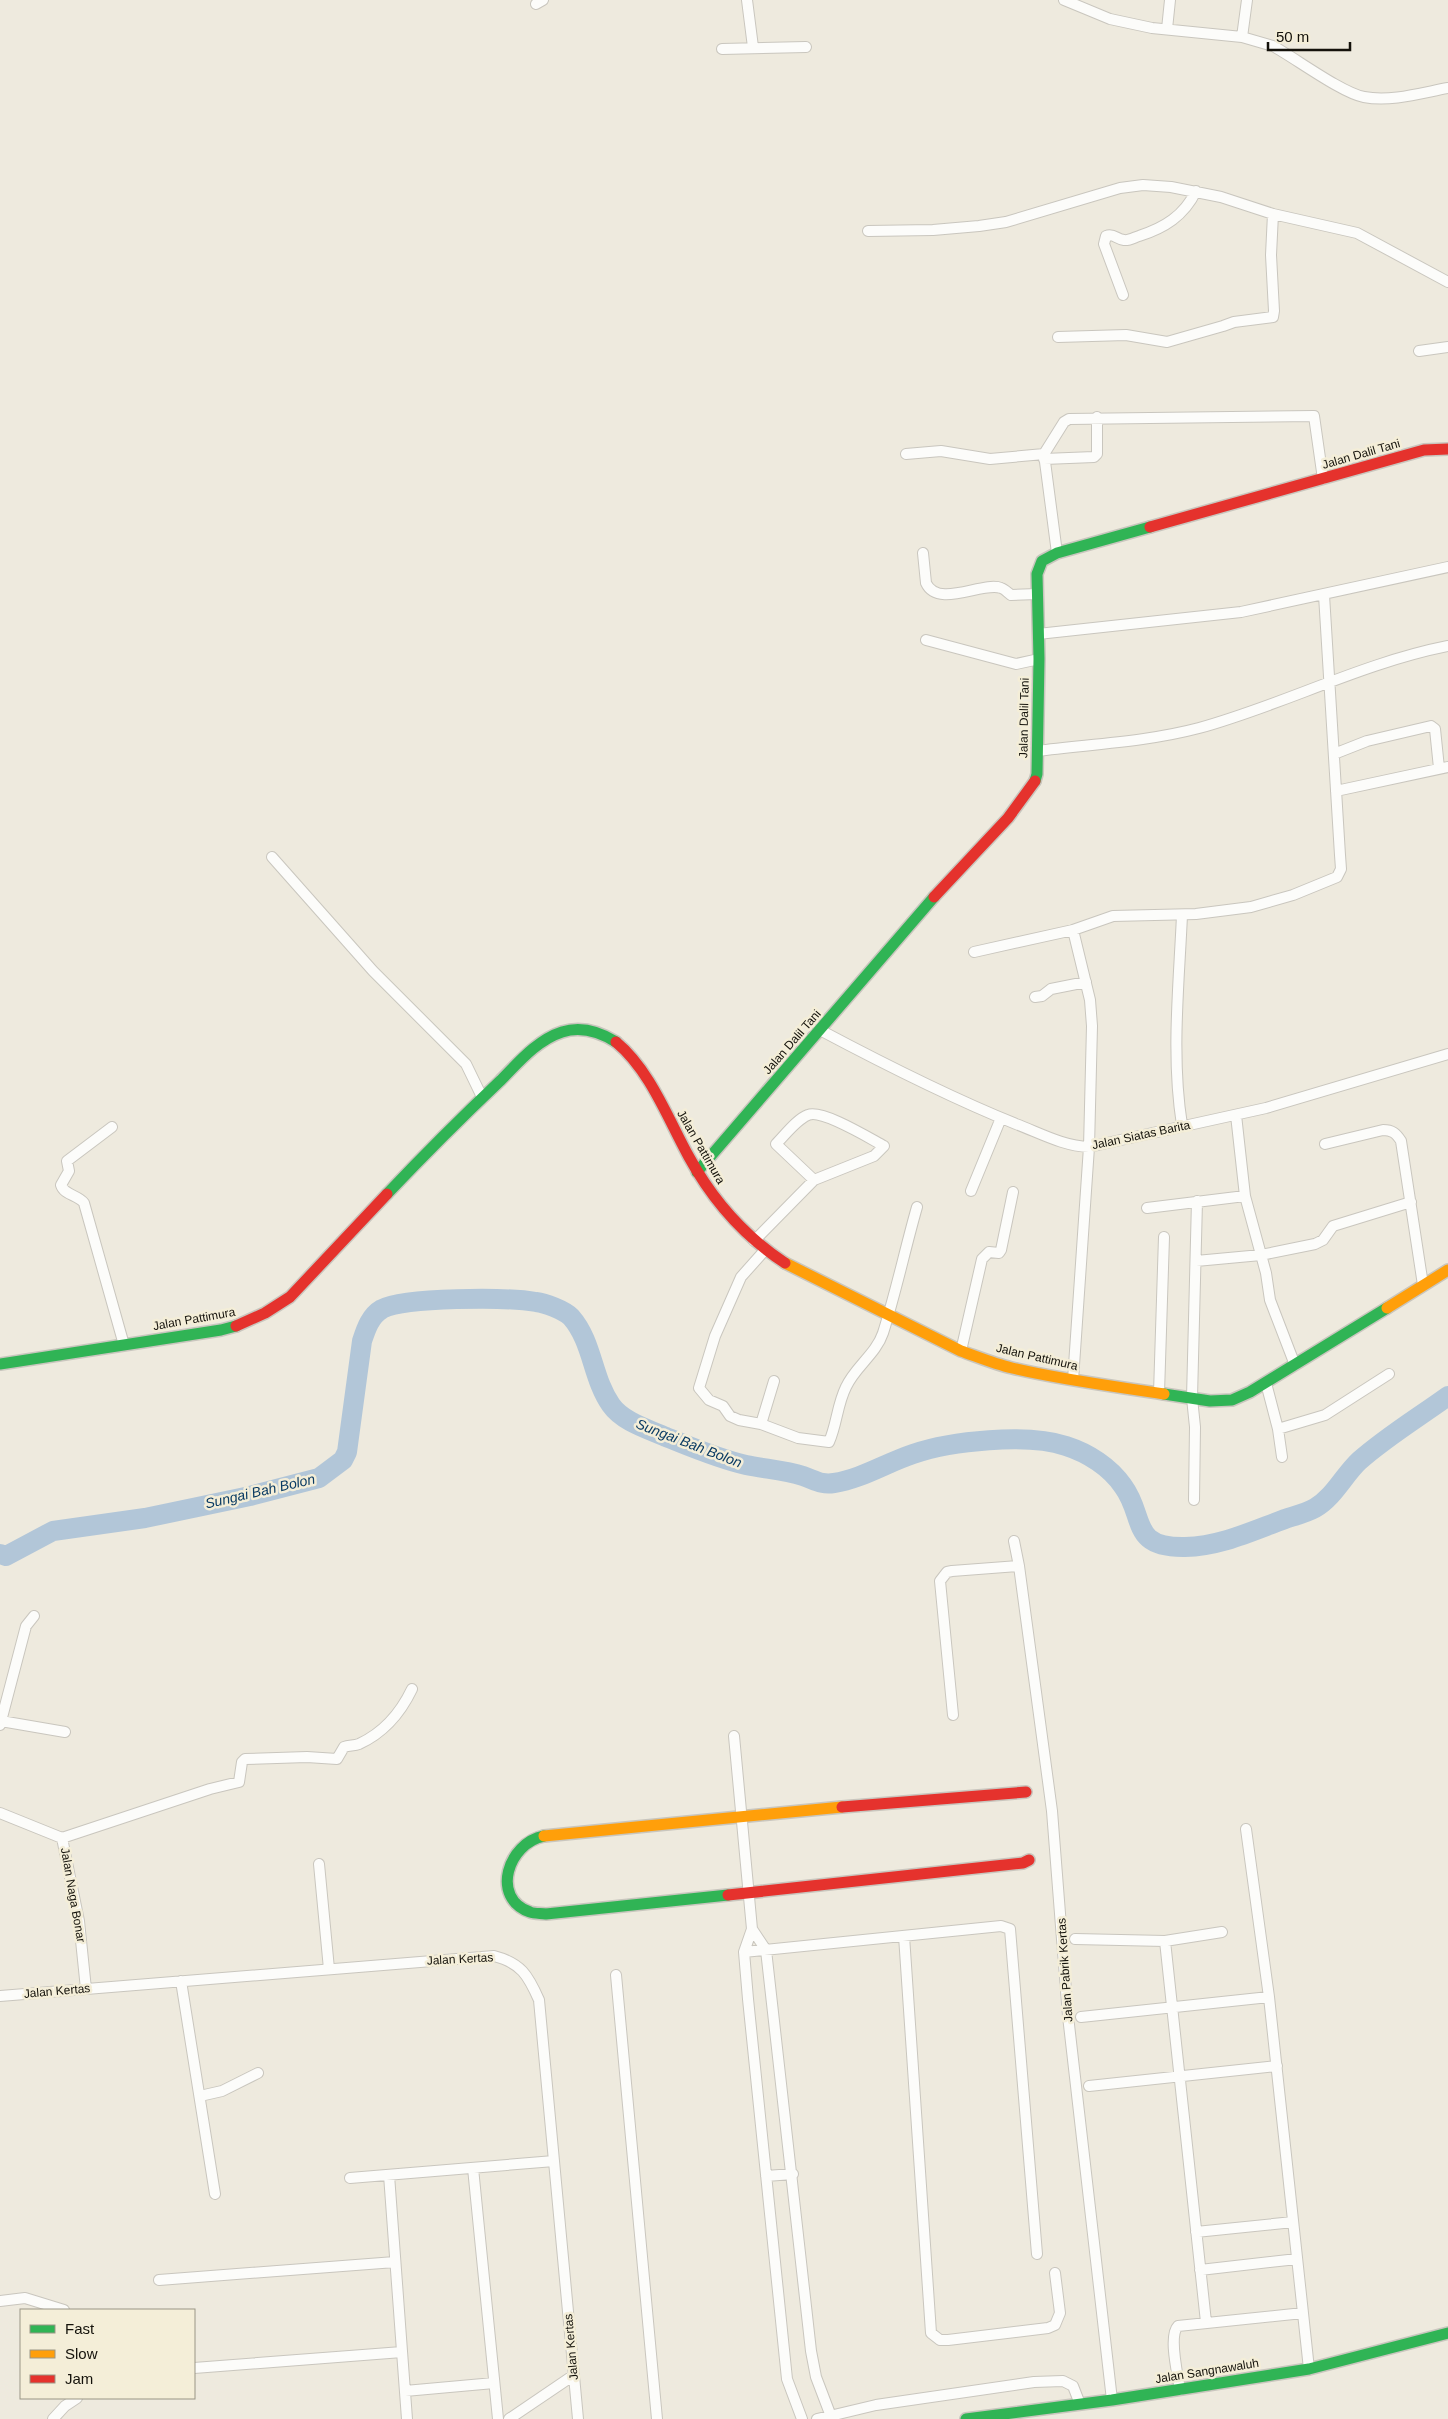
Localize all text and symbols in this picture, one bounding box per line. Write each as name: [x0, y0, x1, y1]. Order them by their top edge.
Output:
scale bar: [1268, 20, 1350, 52]
text: 50 m: [1276, 28, 1309, 45]
street label: Jalan Dalil Tani: [1320, 436, 1402, 472]
street label: Jalan Dalil Tani: [1016, 678, 1032, 758]
street label: Jalan Dalil Tani: [760, 1007, 824, 1077]
street label: Jalan Pattimura: [674, 1107, 728, 1187]
street label: Jalan Siatas Barita: [1091, 1118, 1192, 1152]
street label: Jalan Pattimura: [152, 1305, 237, 1333]
street label: Jalan Pattimura: [995, 1341, 1080, 1373]
water label: Sungai Bah Bolon: [634, 1415, 744, 1471]
water label: Sungai Bah Bolon: [204, 1471, 317, 1511]
street label: Jalan Naga Bonar: [58, 1846, 88, 1944]
street label: Jalan Pabrik Kertas: [1054, 1918, 1076, 2022]
street label: Jalan Kertas: [426, 1950, 494, 1968]
street label: Jalan Kertas: [23, 1981, 91, 2001]
legend: [20, 2309, 195, 2399]
street label: Jalan Kertas: [561, 2313, 581, 2381]
text: Fast: [65, 2320, 95, 2337]
text: Slow: [65, 2345, 98, 2362]
street label: Jalan Sangnawaluh: [1154, 2356, 1260, 2386]
text: Jam: [65, 2370, 93, 2387]

